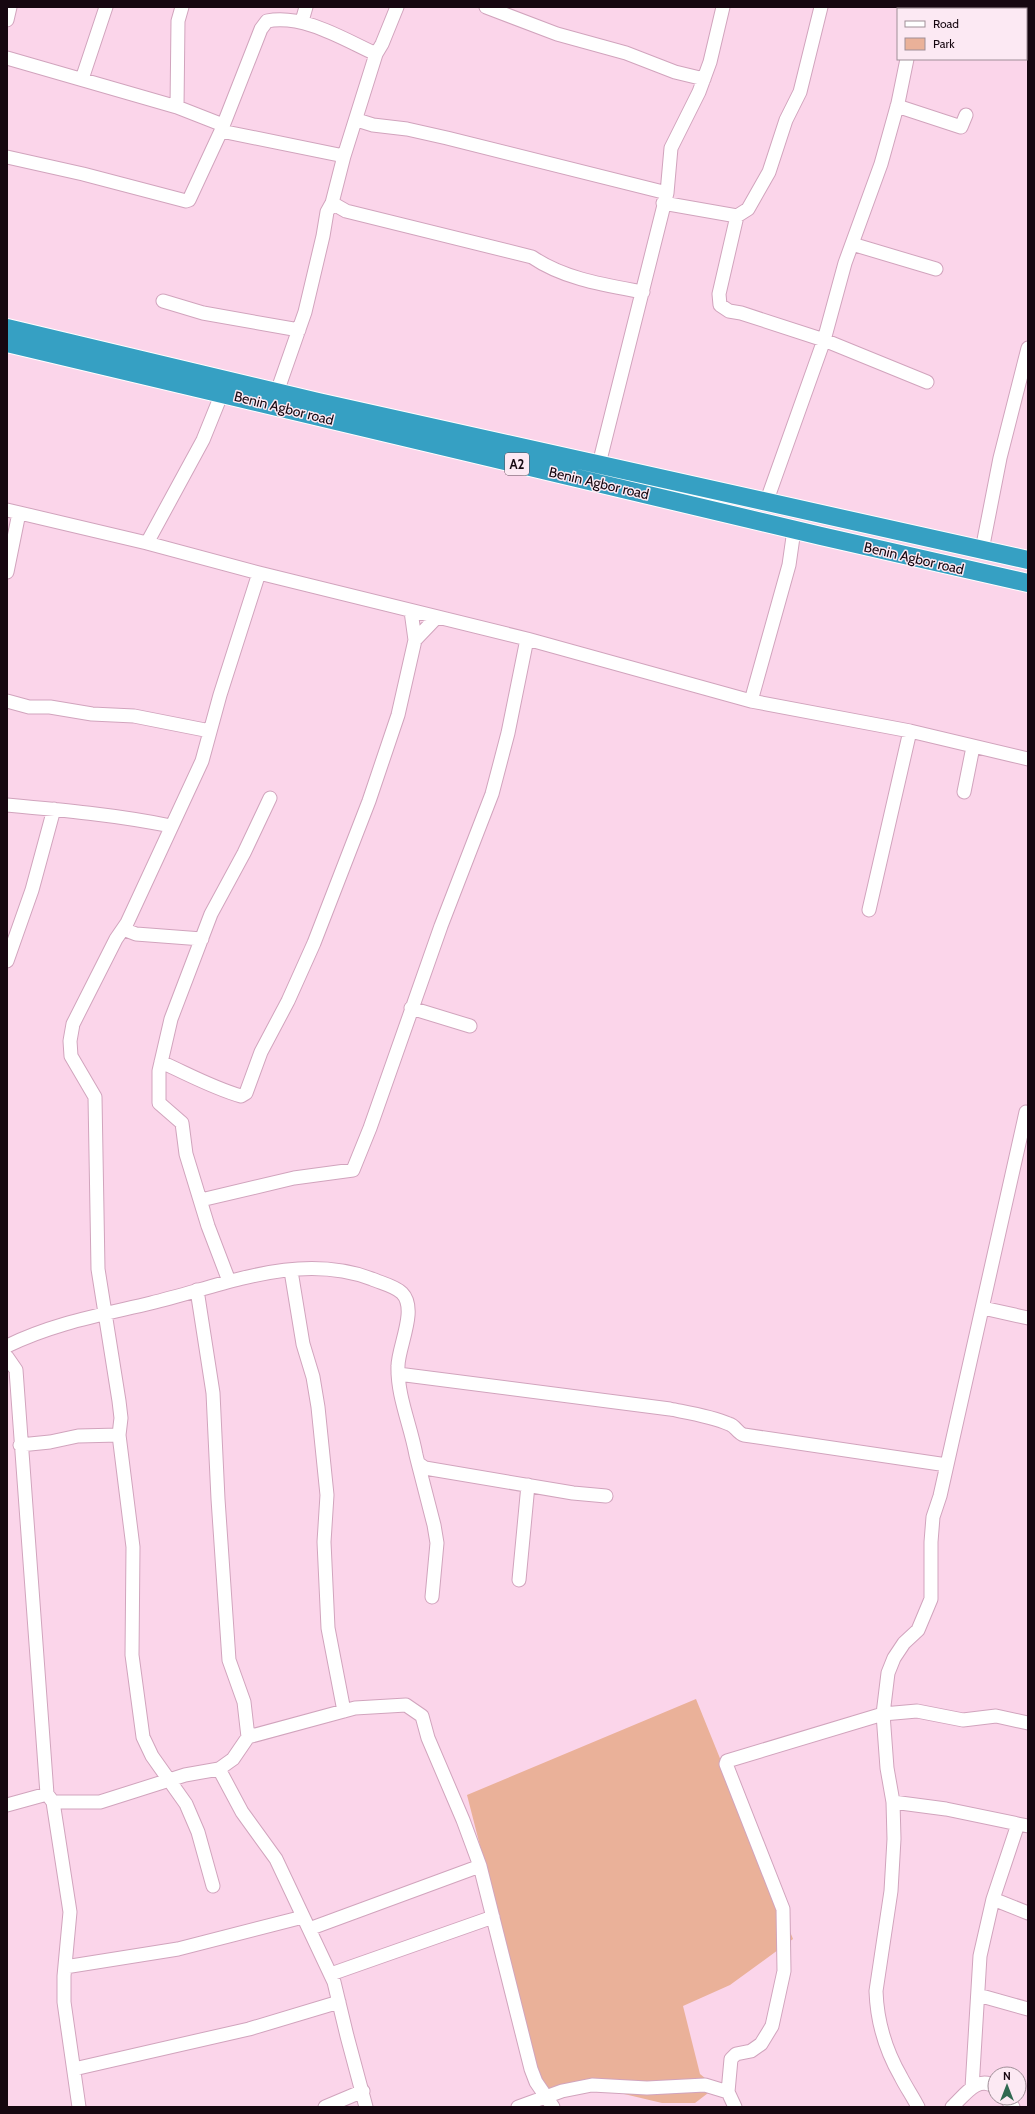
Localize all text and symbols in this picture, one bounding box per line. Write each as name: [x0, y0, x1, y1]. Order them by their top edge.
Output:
legend: [897, 8, 1027, 60]
text: Road: [933, 16, 959, 31]
text: Park: [933, 36, 955, 51]
street label: Benin Agbor road: [232, 387, 336, 429]
road number: A2: [505, 453, 529, 475]
street label: Benin Agbor road: [547, 463, 651, 503]
street label: Benin Agbor road: [862, 538, 966, 578]
north arrow: [987, 2066, 1027, 2106]
text: N: [1003, 2069, 1011, 2083]

